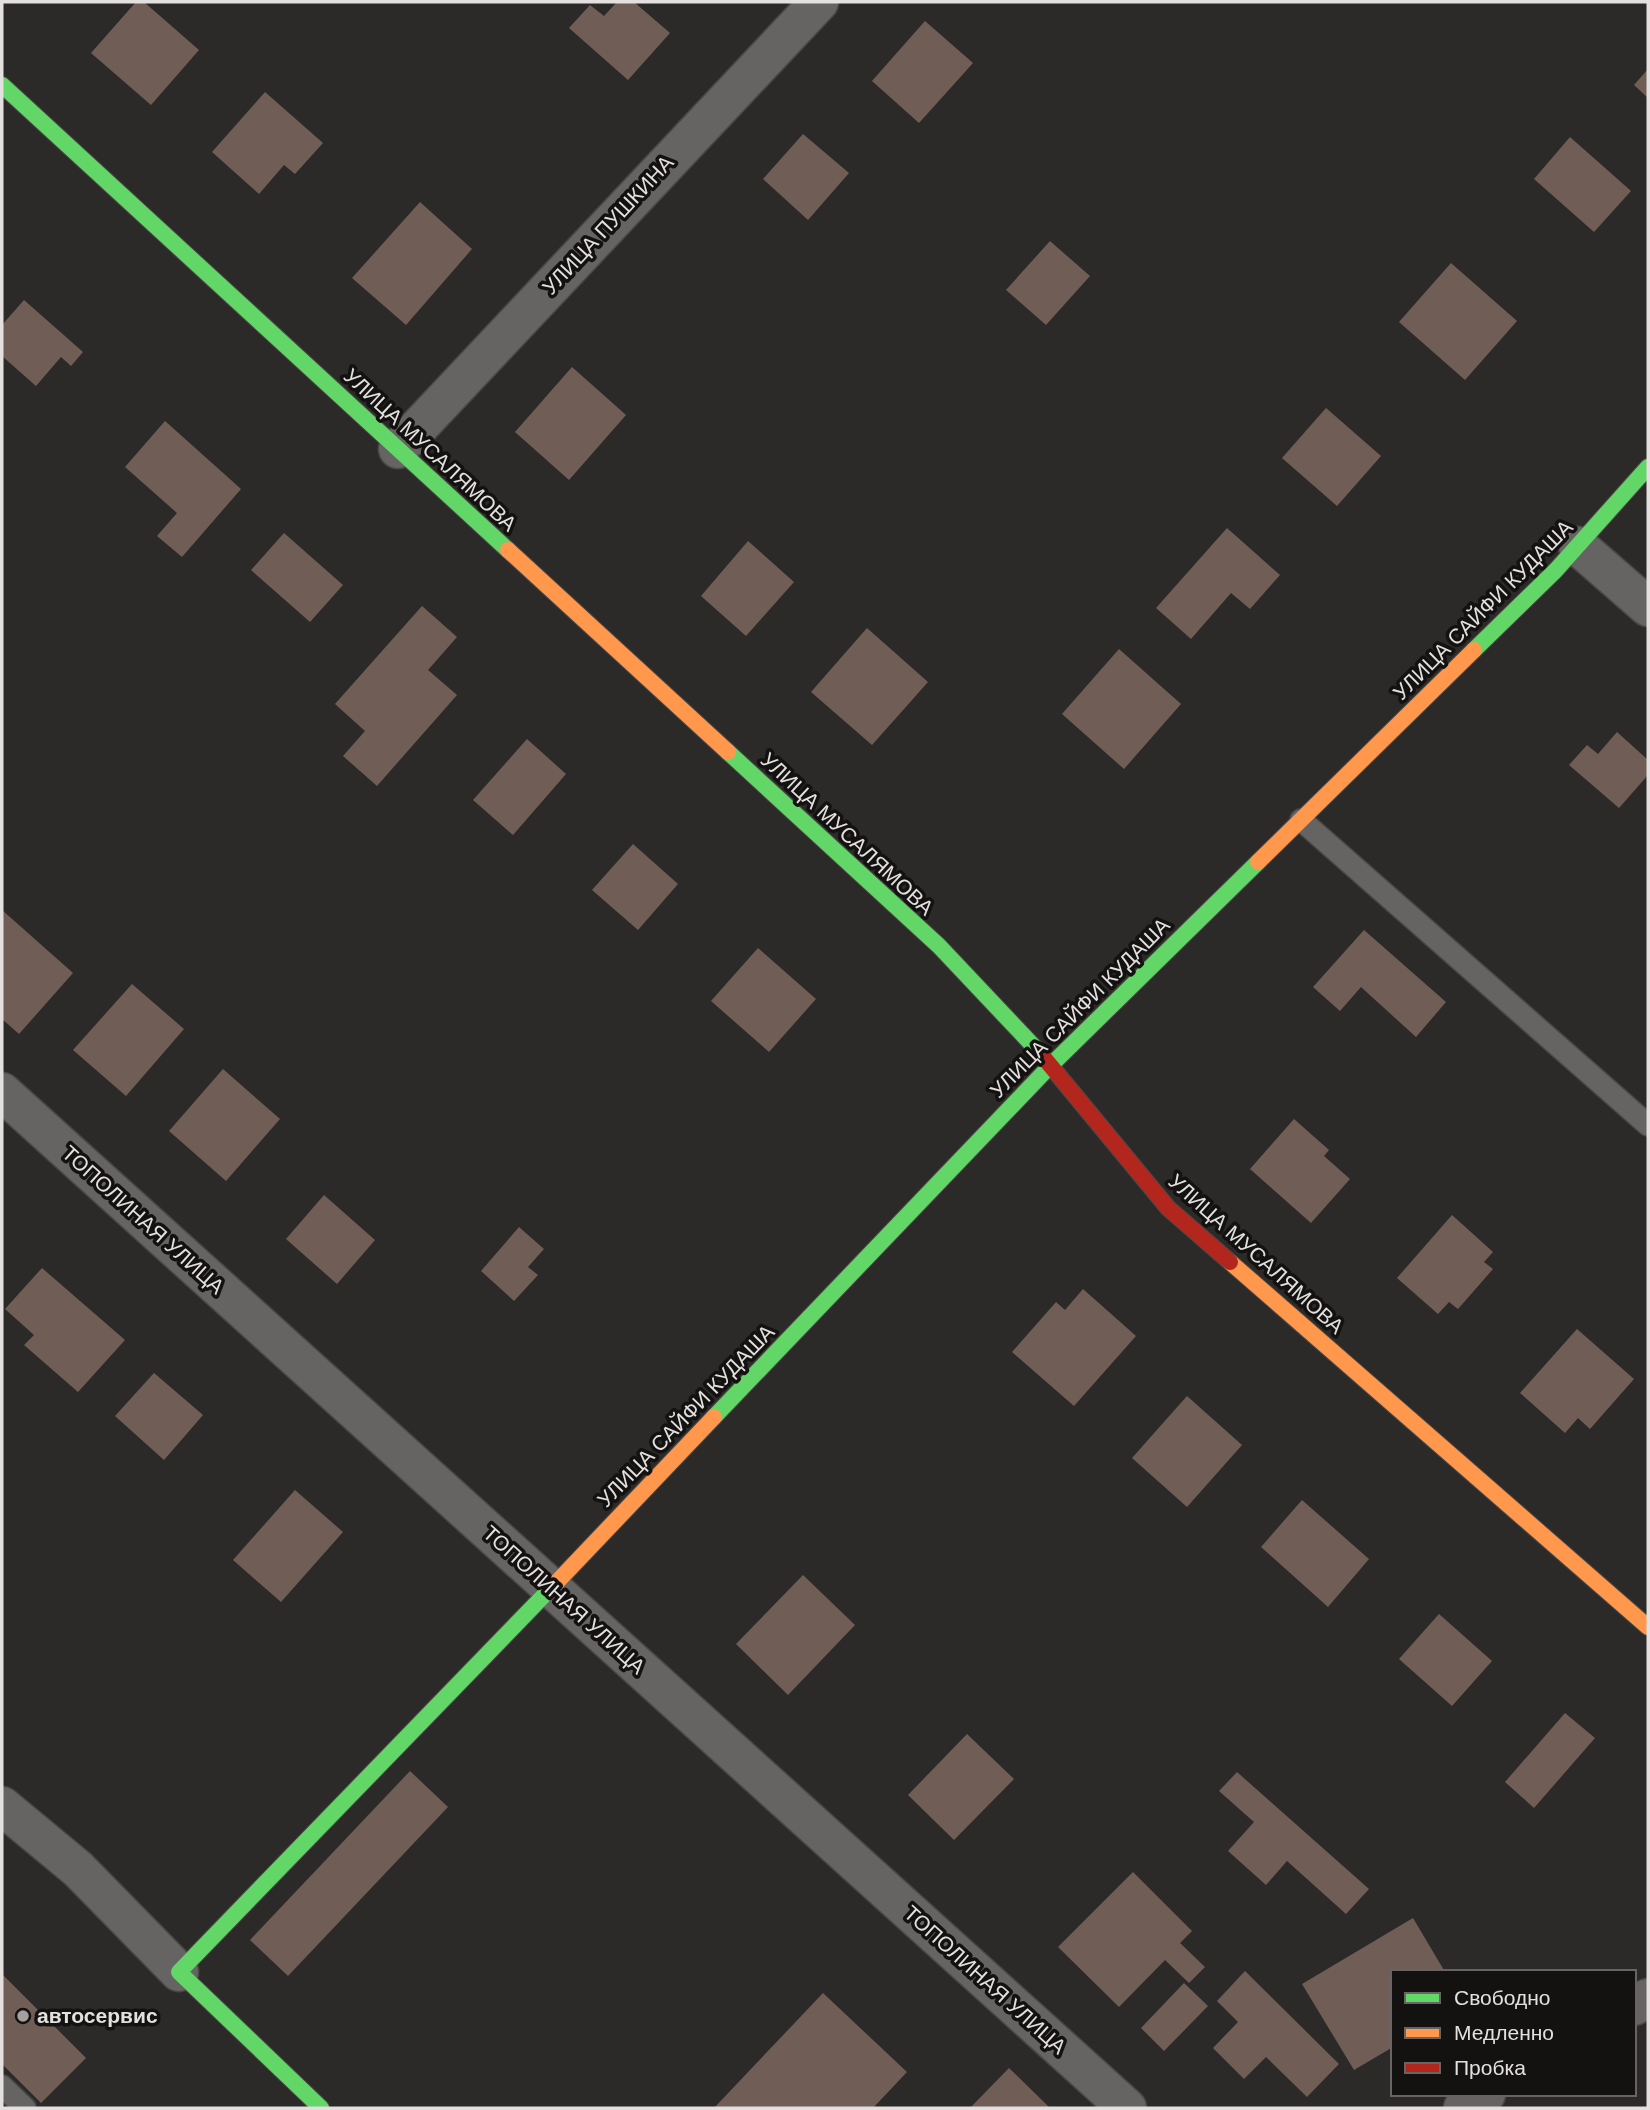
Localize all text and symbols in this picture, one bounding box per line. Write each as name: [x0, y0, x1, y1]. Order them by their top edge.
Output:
street label: УЛИЦА ПУШКИНА: [537, 151, 678, 299]
street label: УЛИЦА МУСАЛЯМОВА: [339, 364, 521, 535]
street label: УЛИЦА САЙФИ КУДАША: [1388, 515, 1577, 704]
street label: УЛИЦА МУСАЛЯМОВА: [756, 748, 938, 919]
street label: УЛИЦА САЙФИ КУДАША: [985, 913, 1174, 1102]
street label: ТОПОЛИНАЯ УЛИЦА: [58, 1141, 229, 1298]
street label: УЛИЦА МУСАЛЯМОВА: [1164, 1169, 1348, 1338]
street label: УЛИЦА САЙФИ КУДАША: [593, 1320, 779, 1511]
street label: ТОПОЛИНАЯ УЛИЦА: [479, 1521, 650, 1678]
street label: ТОПОЛИНАЯ УЛИЦА: [900, 1901, 1071, 2058]
legend: [1391, 1970, 1636, 2096]
text: Свободно: [1454, 1986, 1551, 2009]
place label: автосервис: [37, 2004, 158, 2027]
marker: автосервис: [15, 2008, 31, 2024]
text: Медленно: [1454, 2021, 1554, 2044]
text: Пробка: [1454, 2056, 1526, 2079]

